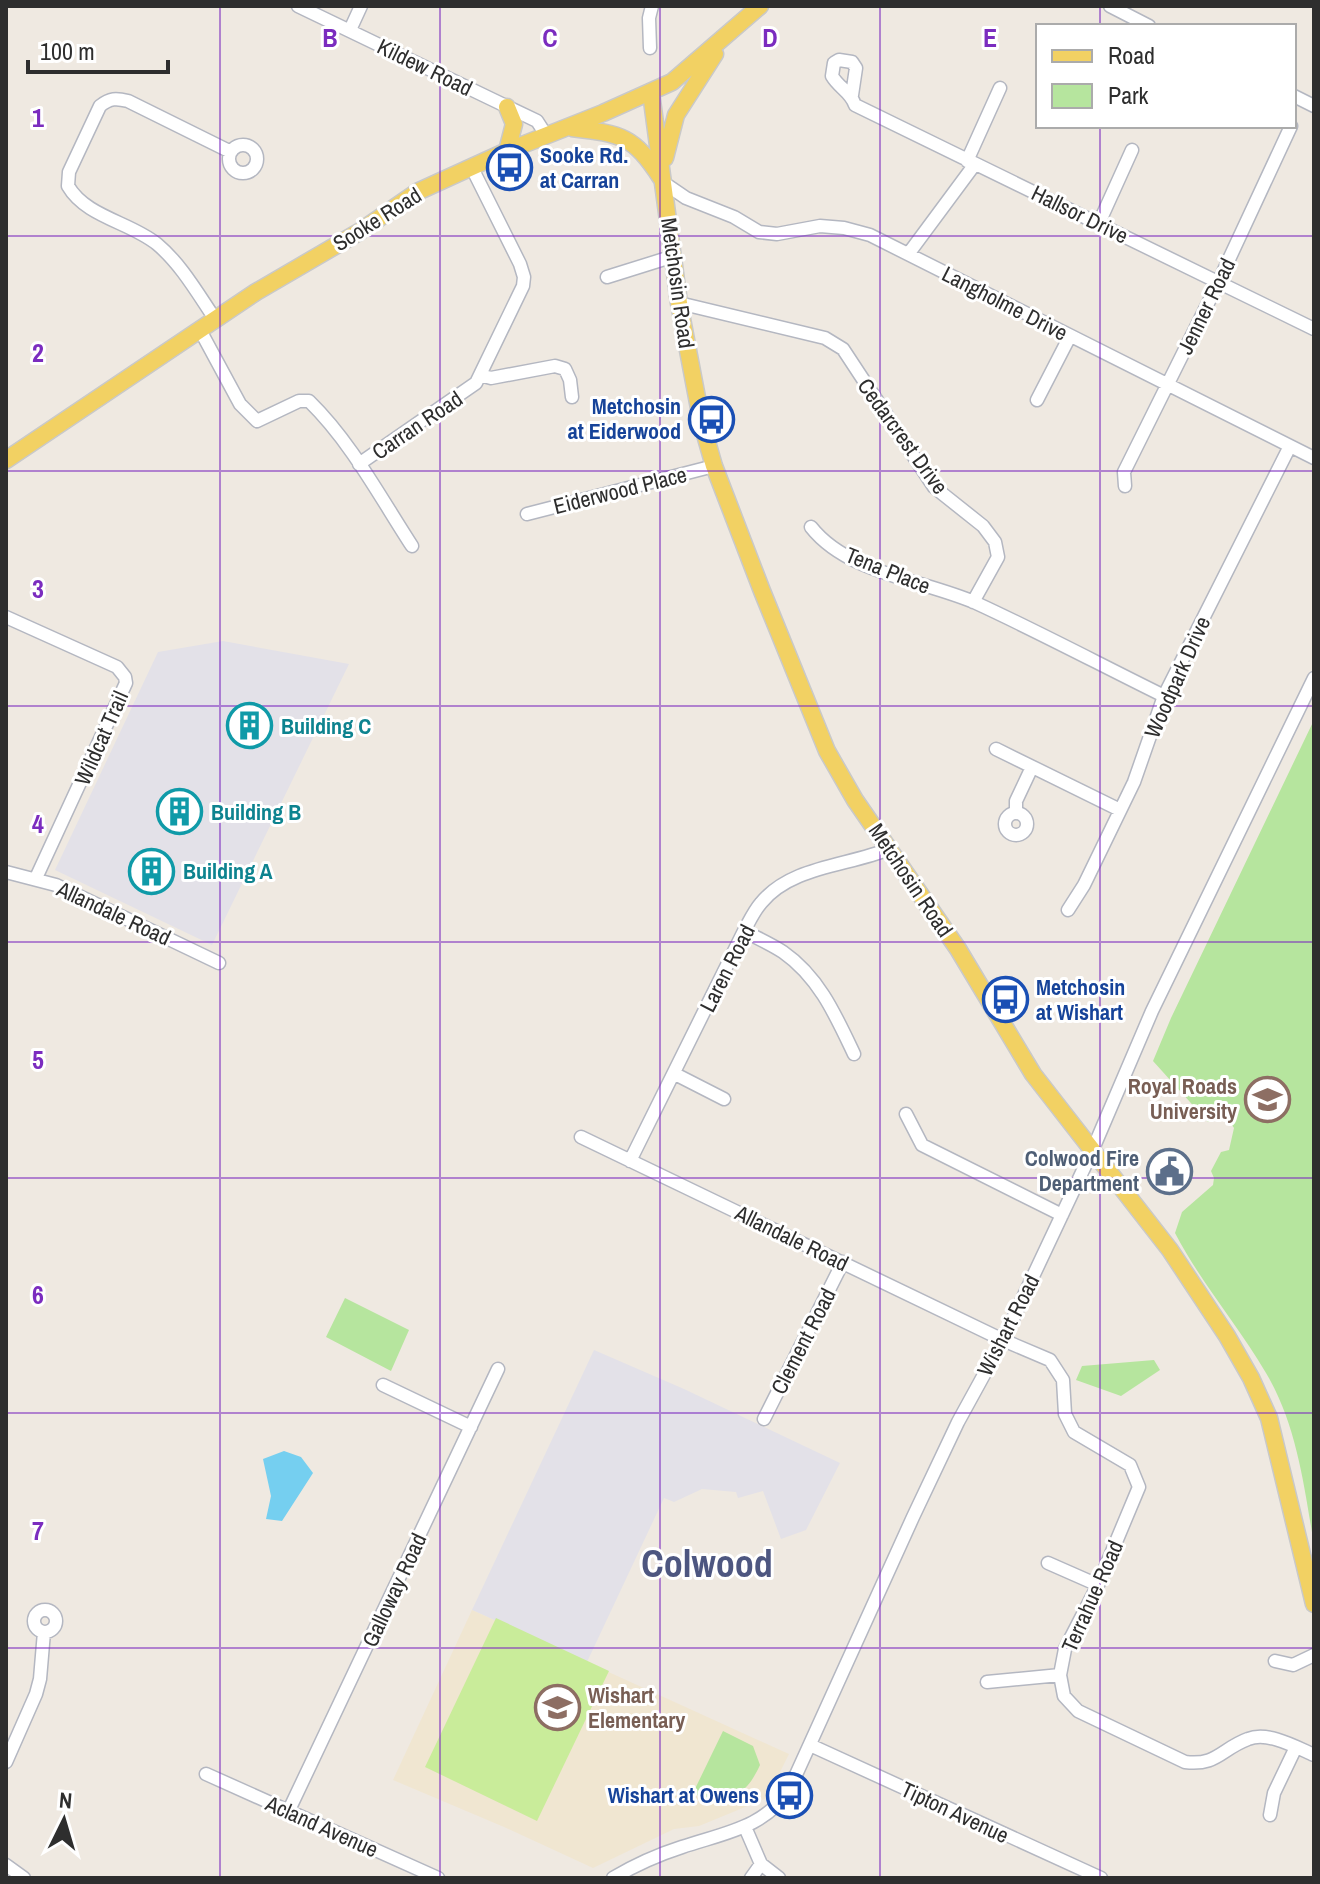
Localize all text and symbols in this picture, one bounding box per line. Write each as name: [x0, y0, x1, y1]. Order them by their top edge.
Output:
text: B: [322, 20, 338, 55]
text: C: [542, 20, 558, 55]
text: D: [762, 20, 778, 55]
text: E: [983, 20, 997, 55]
scale bar: [28, 24, 168, 74]
legend: [1036, 24, 1296, 128]
street label: Kildew Road: [372, 31, 478, 103]
text: 100 m: [40, 35, 95, 67]
text: Road: [1108, 39, 1155, 71]
text: Park: [1108, 79, 1149, 111]
text: 1: [32, 100, 44, 135]
place label: Sooke Rd. at Carran: [540, 140, 628, 195]
bus stop icon: Sooke Rd. at Carran: [485, 144, 533, 192]
street label: Hallsor Drive: [1027, 178, 1133, 250]
street label: Sooke Road: [327, 180, 427, 258]
street label: Metchosin Road: [654, 216, 702, 350]
street label: Jenner Road: [1170, 253, 1242, 359]
street label: Langholme Drive: [937, 258, 1073, 348]
text: 2: [32, 335, 44, 370]
street label: Cedarcrest Drive: [851, 372, 955, 500]
street label: Carran Road: [366, 384, 468, 466]
place label: Metchosin at Eiderwood: [568, 391, 681, 446]
bus stop icon: Metchosin at Eiderwood: [688, 395, 736, 443]
street label: Eiderwood Place: [550, 459, 690, 521]
street label: Tena Place: [841, 539, 935, 601]
text: 3: [32, 571, 44, 606]
street label: Woodpark Drive: [1137, 612, 1217, 742]
street label: Wildcat Trail: [67, 686, 135, 790]
building icon: Building C: [226, 702, 274, 750]
place label: Building C: [281, 711, 371, 741]
building icon: Building B: [156, 788, 204, 836]
place label: Building B: [211, 797, 301, 827]
text: 4: [32, 806, 44, 841]
street label: Metchosin Road: [862, 817, 960, 943]
building icon: Building A: [128, 847, 176, 895]
place label: Building A: [183, 856, 273, 886]
street label: Allandale Road: [51, 873, 176, 952]
street label: Laren Road: [692, 919, 762, 1017]
place label: Metchosin at Wishart: [1036, 972, 1125, 1027]
bus stop icon: Metchosin at Wishart: [981, 976, 1029, 1024]
text: 5: [32, 1042, 44, 1077]
place label: Royal Roads University: [1128, 1071, 1237, 1126]
school or university icon: Royal Roads University: [1244, 1075, 1292, 1123]
place label: Colwood Fire Department: [1025, 1143, 1139, 1198]
public building icon: Colwood Fire Department: [1146, 1147, 1194, 1195]
street label: Allandale Road: [730, 1197, 854, 1278]
street label: Wishart Road: [970, 1269, 1046, 1381]
text: 6: [32, 1277, 44, 1312]
street label: Clement Road: [763, 1283, 843, 1399]
text: 7: [32, 1513, 44, 1548]
street label: Galloway Road: [355, 1528, 433, 1652]
street label: Terrahue Road: [1054, 1535, 1130, 1657]
district label: Colwood: [641, 1538, 773, 1589]
place label: Wishart Elementary: [588, 1680, 685, 1735]
school or university icon: Wishart Elementary: [533, 1684, 581, 1732]
bus stop icon: Wishart at Owens: [766, 1771, 814, 1819]
street label: Tipton Avenue: [896, 1774, 1014, 1850]
north arrow: [24, 1780, 104, 1860]
place label: Wishart at Owens: [608, 1780, 759, 1810]
text: N: [58, 1785, 74, 1816]
street label: Acland Avenue: [260, 1787, 383, 1864]

